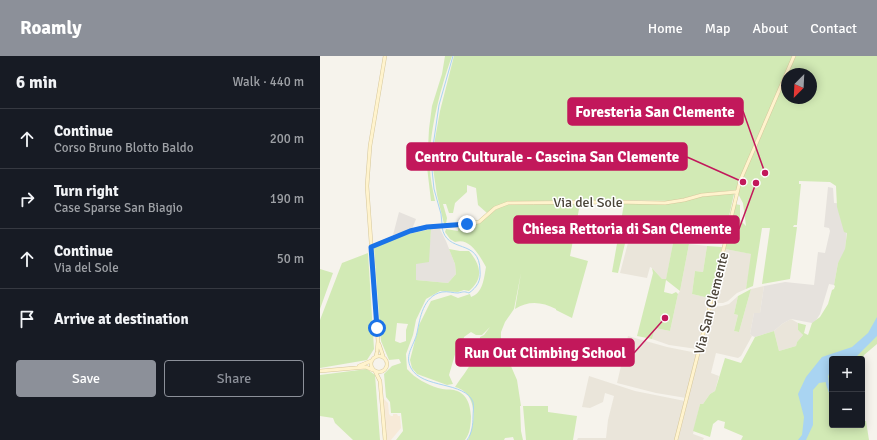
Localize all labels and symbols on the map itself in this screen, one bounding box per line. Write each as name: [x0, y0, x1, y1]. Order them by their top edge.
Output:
north arrow: [781, 68, 817, 104]
callout: Foresteria San Clemente: [568, 98, 743, 125]
text: Foresteria San Clemente: [575, 103, 735, 121]
callout: Centro Culturale - Cascina San Clemente: [407, 143, 687, 170]
text: Centro Culturale - Cascina San Clemente: [415, 148, 679, 166]
street label: Via del Sole: [553, 194, 623, 211]
route end: [458, 215, 476, 233]
callout: Chiesa Rettoria di San Clemente: [514, 216, 739, 243]
text: Chiesa Rettoria di San Clemente: [522, 220, 732, 238]
street label: Via San Clemente: [691, 250, 732, 356]
route start: [368, 319, 386, 337]
callout: Run Out Climbing School: [456, 339, 634, 366]
text: Run Out Climbing School: [464, 344, 626, 362]

